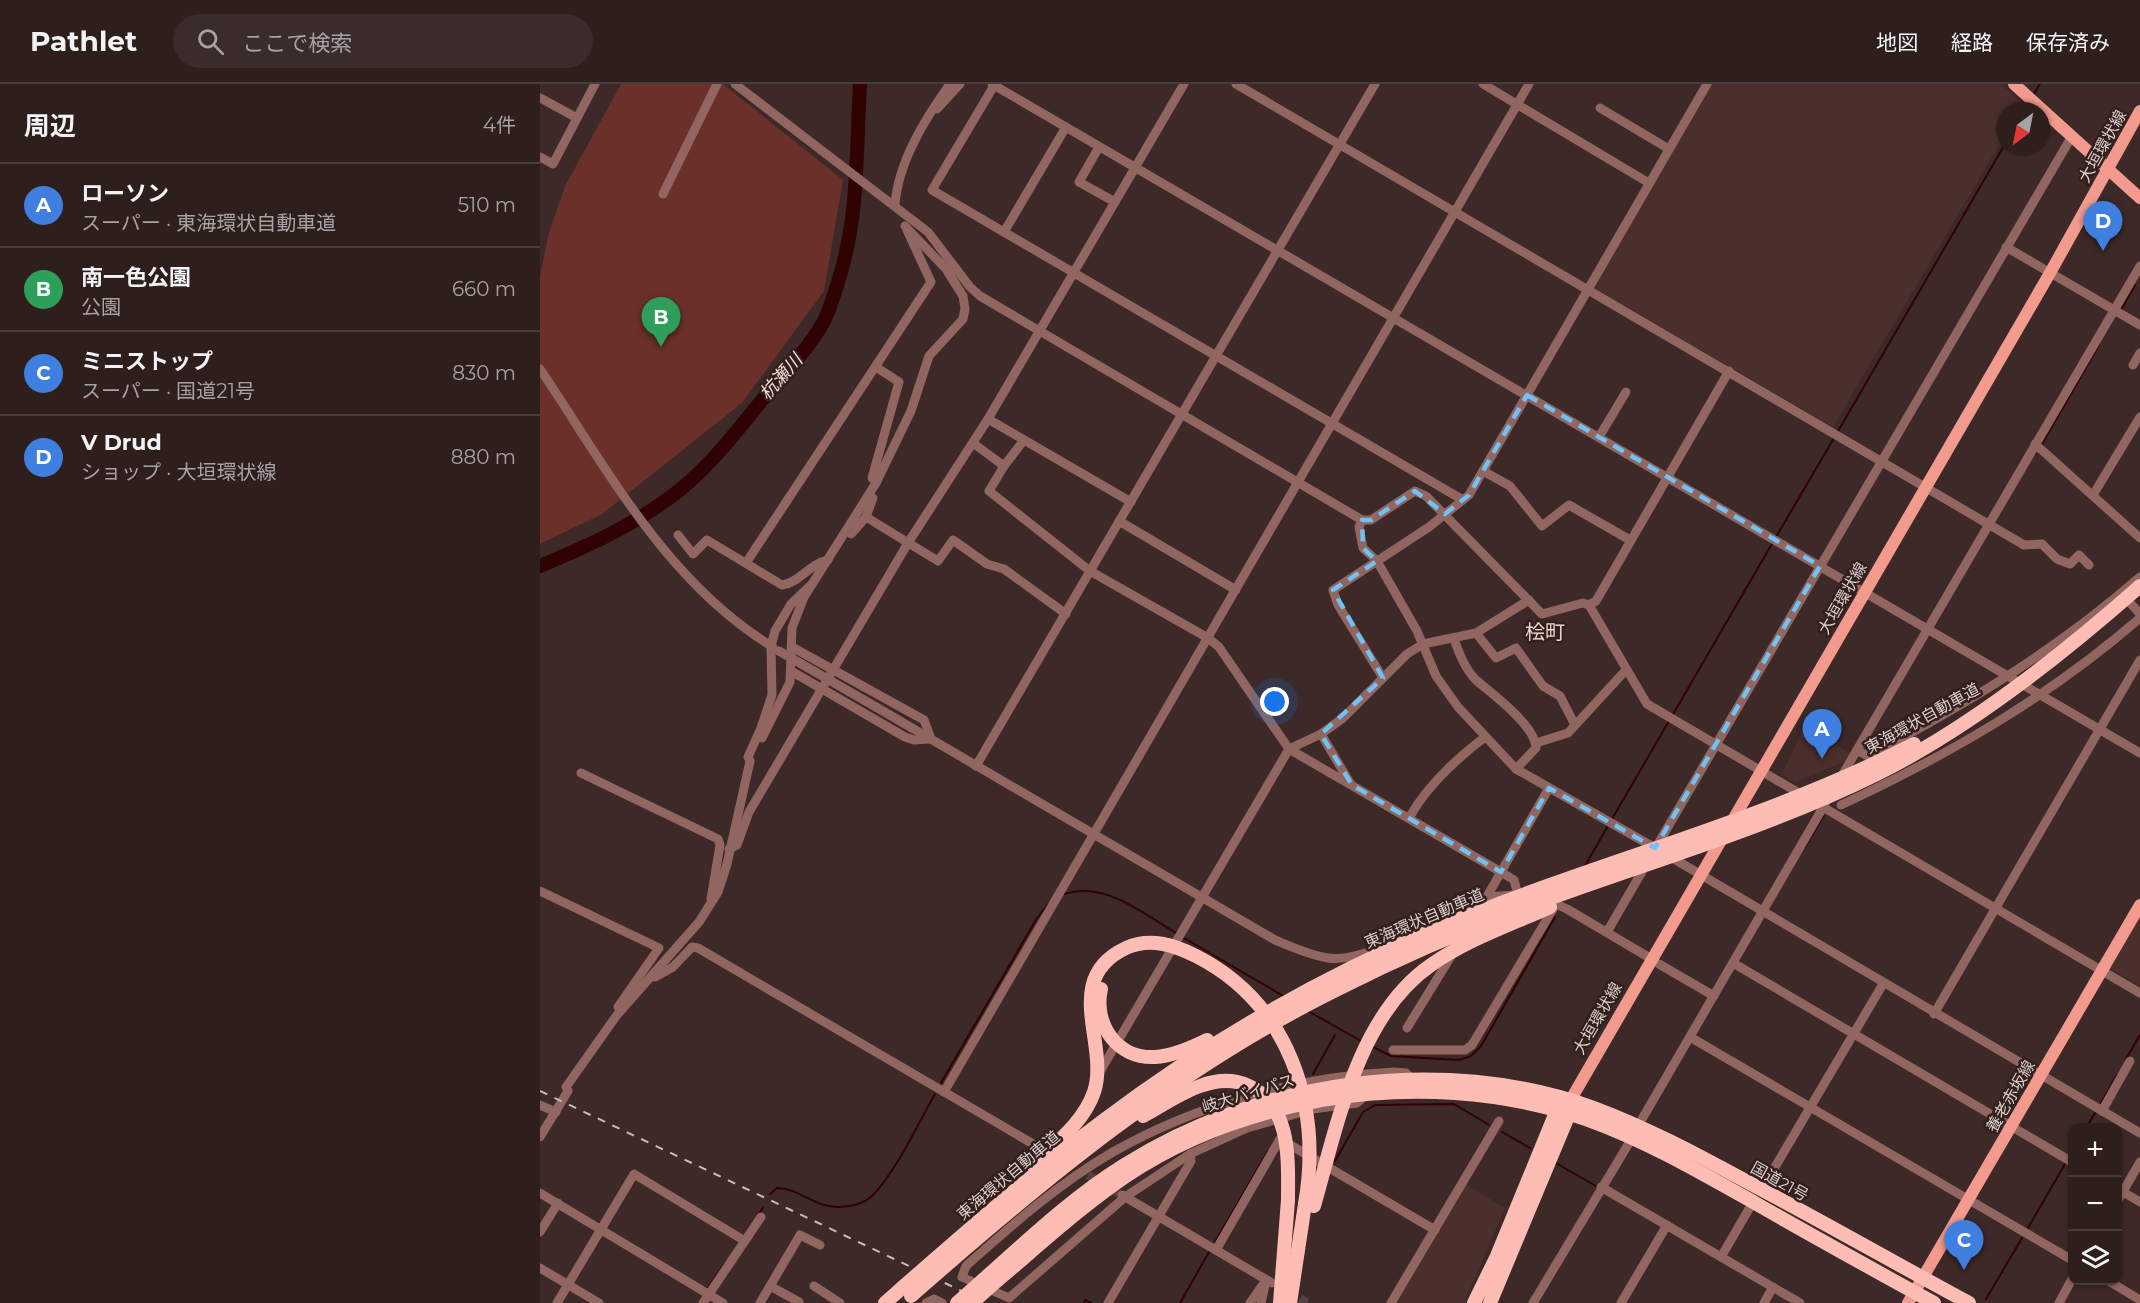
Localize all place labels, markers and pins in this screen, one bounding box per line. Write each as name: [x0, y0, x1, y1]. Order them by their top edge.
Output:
pin: D: [2084, 202, 2122, 251]
pin: B: [642, 298, 680, 347]
pin: A: [1802, 710, 1842, 759]
pin: C: [1944, 1220, 1984, 1270]

